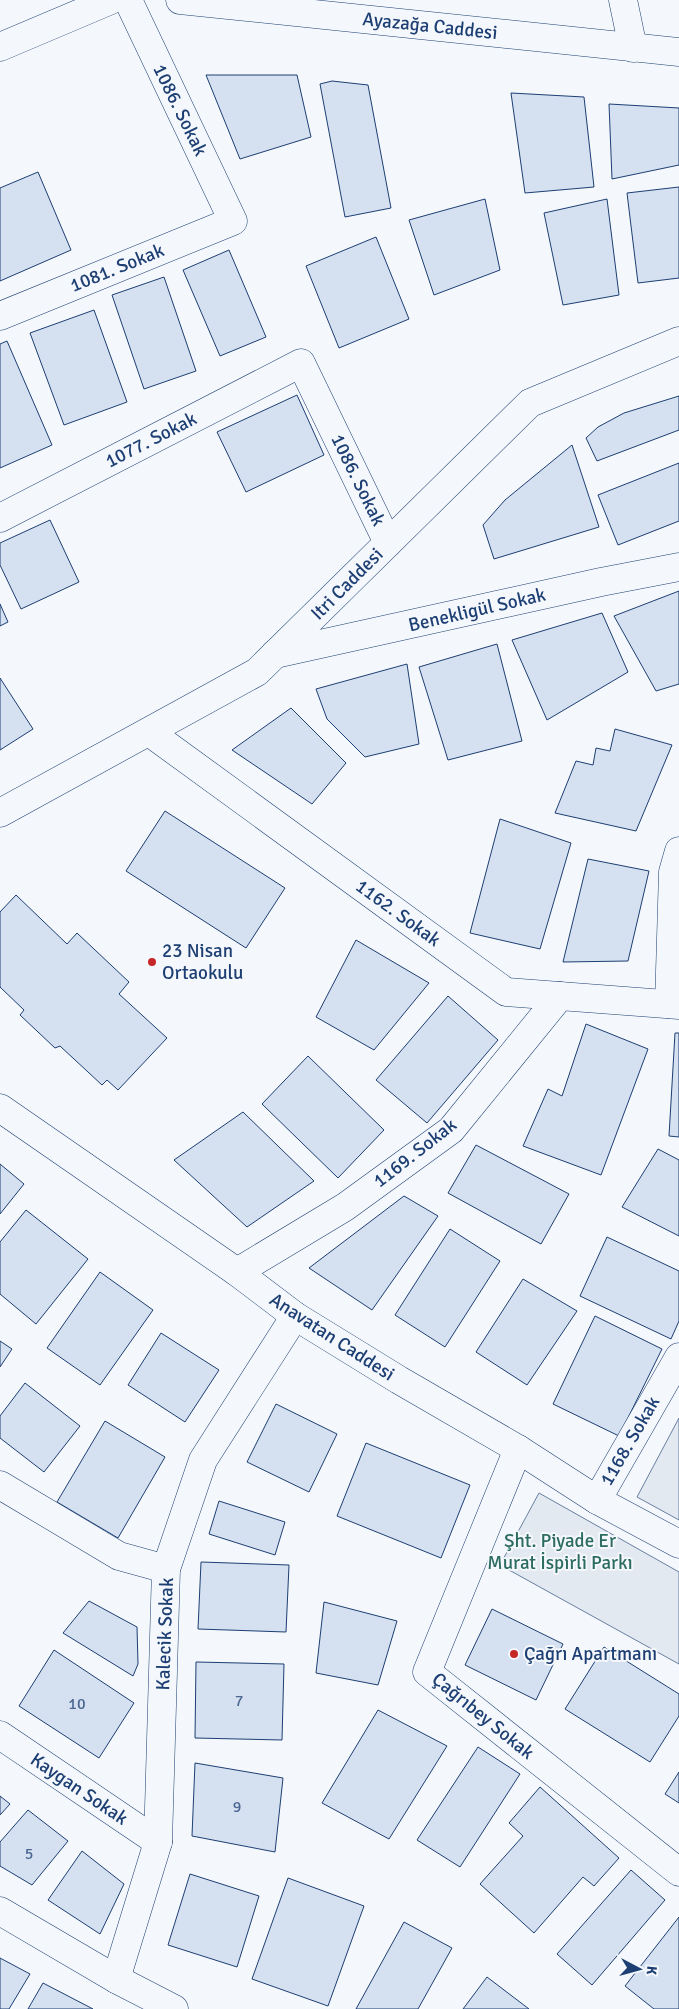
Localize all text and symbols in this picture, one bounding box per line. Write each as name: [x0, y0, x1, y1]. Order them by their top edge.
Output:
street label: Ayazağa Caddesi: [361, 7, 499, 45]
street label: 1086. Sokak: [147, 60, 213, 160]
street label: 1081. Sokak: [66, 238, 168, 298]
street label: 1077. Sokak: [101, 407, 201, 473]
street label: 1086. Sokak: [325, 430, 391, 530]
street label: Itri Caddesi: [306, 543, 388, 625]
street label: Benekligül Sokak: [406, 582, 548, 637]
street label: 1162. Sokak: [351, 874, 446, 952]
place label: 23 Nisan Ortaokulu: [162, 939, 243, 985]
marker: 23 Nisan Ortaokulu: [146, 956, 158, 968]
street label: 1169. Sokak: [368, 1113, 462, 1193]
street label: Anavatan Caddesi: [265, 1288, 399, 1386]
street label: 1168. Sokak: [595, 1392, 665, 1490]
park label: Şht. Piyade Er Murat İspirli Parkı: [487, 1529, 633, 1575]
street label: Kalecik Sokak: [151, 1577, 179, 1691]
place label: Çağrı Apartmanı: [524, 1642, 657, 1666]
marker: Çağrı Apartmanı: [508, 1648, 520, 1660]
street label: Çağrıbey Sokak: [427, 1667, 539, 1765]
house number: 7: [235, 1691, 243, 1711]
house number: 10: [68, 1694, 86, 1714]
street label: Kaygan Sokak: [26, 1748, 133, 1831]
house number: 9: [233, 1797, 241, 1817]
house number: 5: [25, 1844, 33, 1864]
north arrow: [614, 1944, 664, 1994]
text: K: [642, 1965, 660, 1976]

